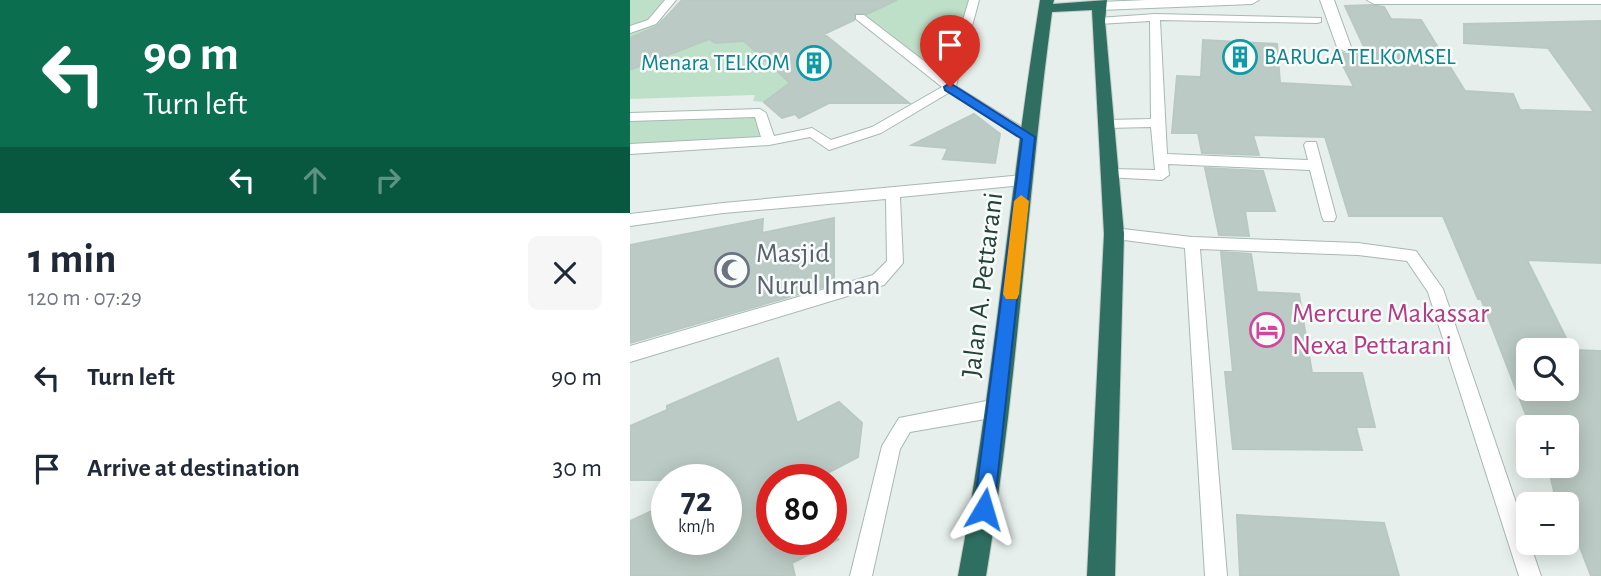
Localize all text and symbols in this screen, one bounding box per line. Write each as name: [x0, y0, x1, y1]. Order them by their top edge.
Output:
pin: [920, 15, 980, 87]
icon: arrive: [931, 26, 969, 64]
icon: left: [28, 28, 119, 119]
text: 90 m: [143, 30, 239, 79]
building icon: BARUGA TELKOMSEL: [1221, 38, 1259, 76]
building icon: Menara TELKOM: [795, 44, 833, 82]
place label: BARUGA TELKOMSEL: [1264, 46, 1456, 69]
place label: Menara TELKOM: [641, 52, 790, 75]
text: Turn left: [143, 88, 247, 120]
icon: left: [223, 161, 261, 199]
icon: ahead: [296, 161, 334, 199]
icon: right: [369, 161, 407, 199]
street label: Jalan A. Pettarani: [958, 191, 1008, 379]
button: close: [528, 236, 602, 310]
text: 1 min: [28, 238, 117, 280]
place label: Masjid Nurul Iman: [756, 240, 880, 300]
mosque icon: Masjid Nurul Iman: [713, 251, 751, 289]
text: 120 m · 07:29: [28, 287, 142, 310]
place label: Mercure Makassar Nexa Pettarani: [1292, 300, 1489, 360]
hotel icon: Mercure Makassar Nexa Pettarani: [1248, 311, 1286, 349]
map controls: [1516, 338, 1579, 555]
button: search: [1516, 338, 1579, 401]
icon: left: [28, 359, 66, 397]
text: Turn left: [87, 364, 175, 390]
text: 90 m: [551, 364, 602, 390]
button: +: [1516, 415, 1579, 478]
icon: arrive: [28, 450, 66, 488]
text: Arrive at destination: [87, 455, 300, 481]
text: 30 m: [552, 455, 602, 481]
speed limit sign: 80: [756, 464, 847, 555]
position arrow: [947, 472, 1021, 546]
text: 72: [681, 483, 712, 518]
button: −: [1516, 492, 1579, 555]
text: km/h: [678, 518, 715, 536]

